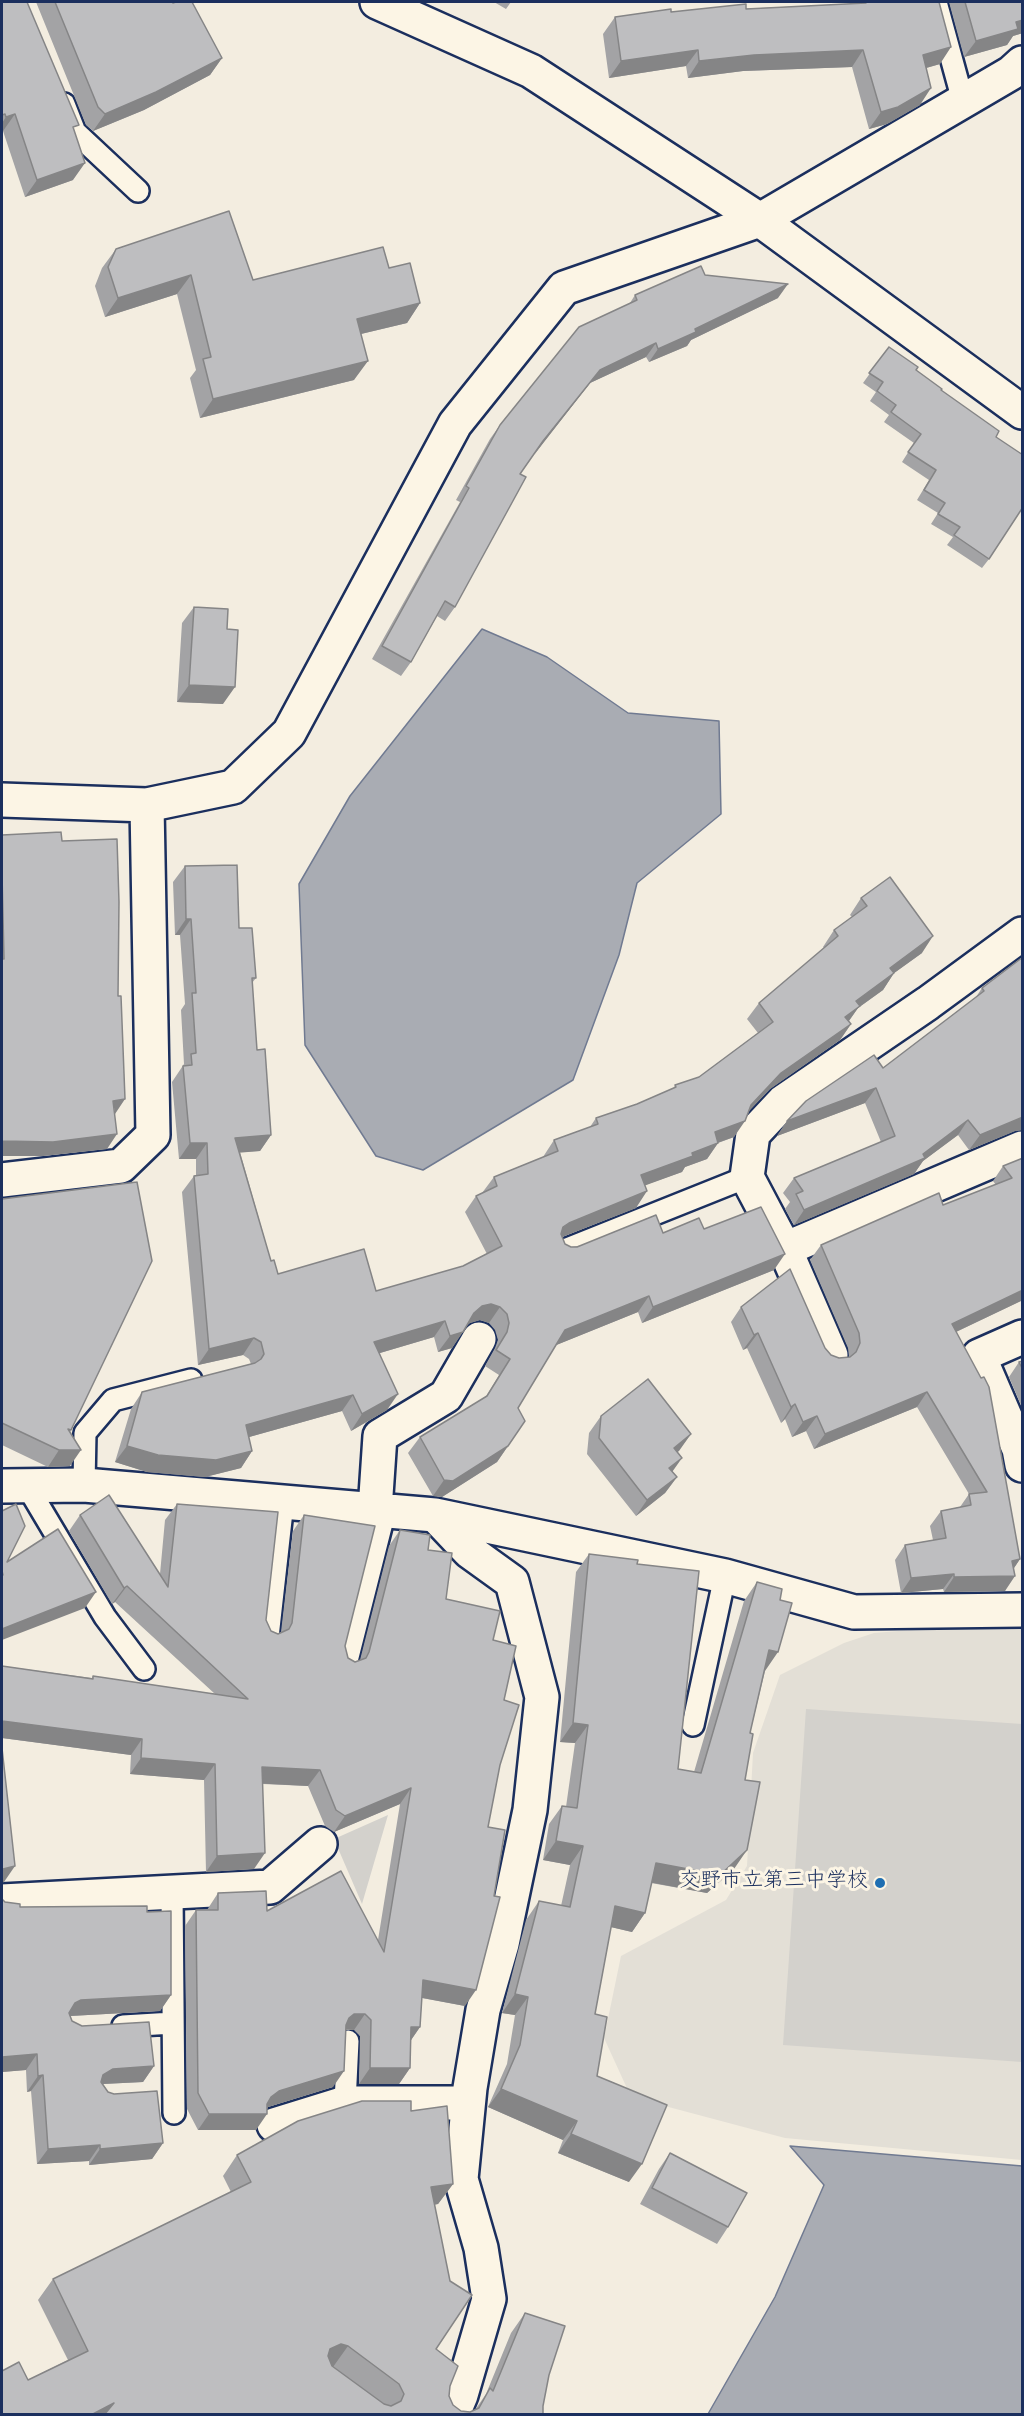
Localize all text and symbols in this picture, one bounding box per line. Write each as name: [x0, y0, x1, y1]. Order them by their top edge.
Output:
place label: 交野市立第三中学校: [679, 1870, 868, 1896]
marker: 交野市立第三中学校: [873, 1876, 887, 1890]

